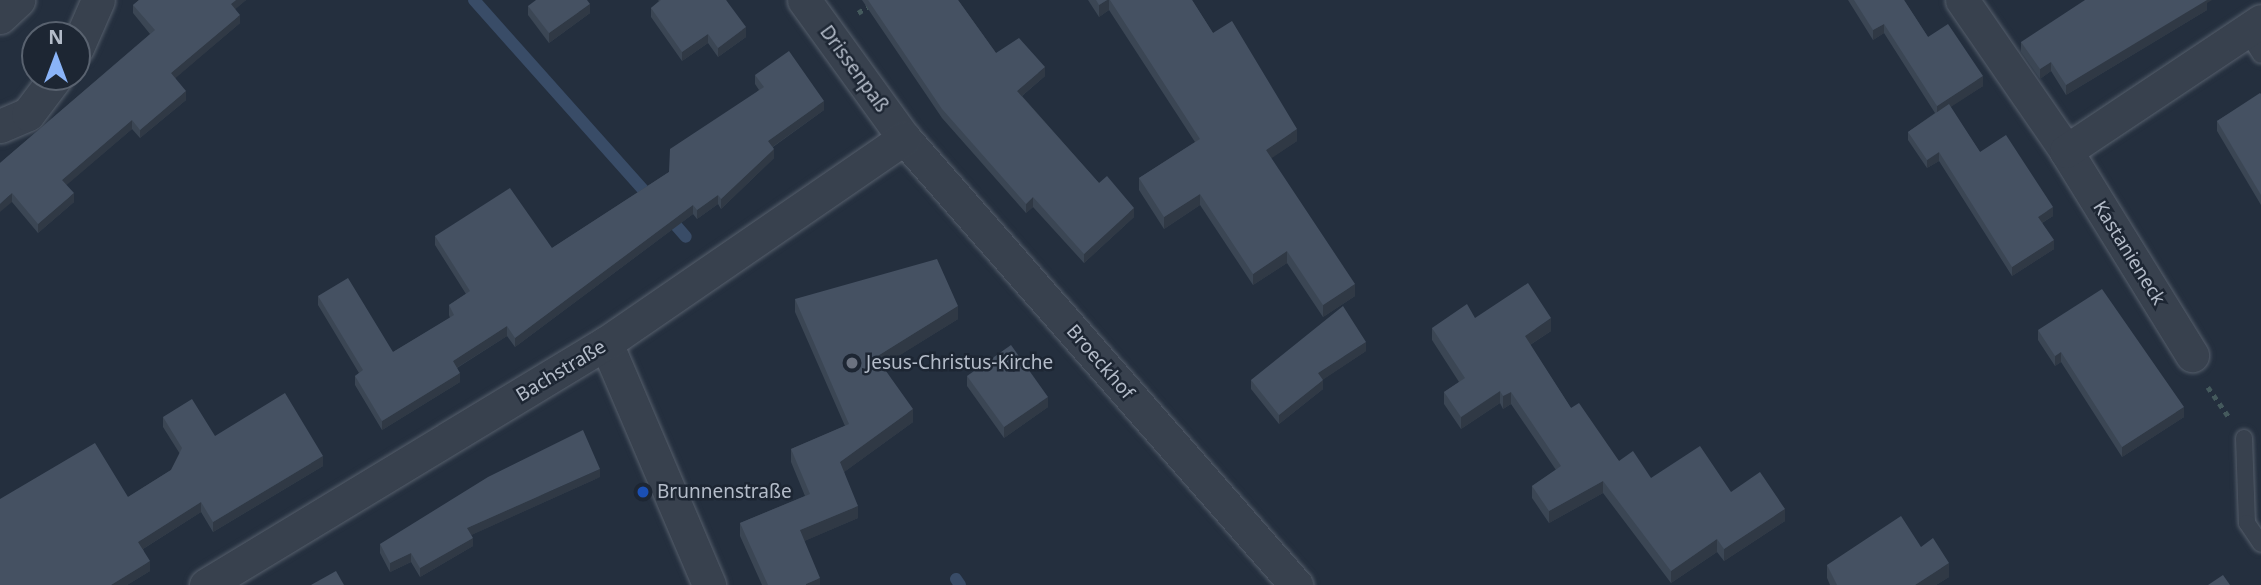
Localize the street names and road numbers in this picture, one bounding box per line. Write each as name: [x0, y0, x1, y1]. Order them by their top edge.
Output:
street label: Drissenpaß: [815, 21, 893, 117]
street label: Kastanieneck: [2088, 197, 2170, 309]
street label: Broeckhof: [1062, 320, 1138, 404]
street label: Bachstraße: [512, 335, 610, 407]

